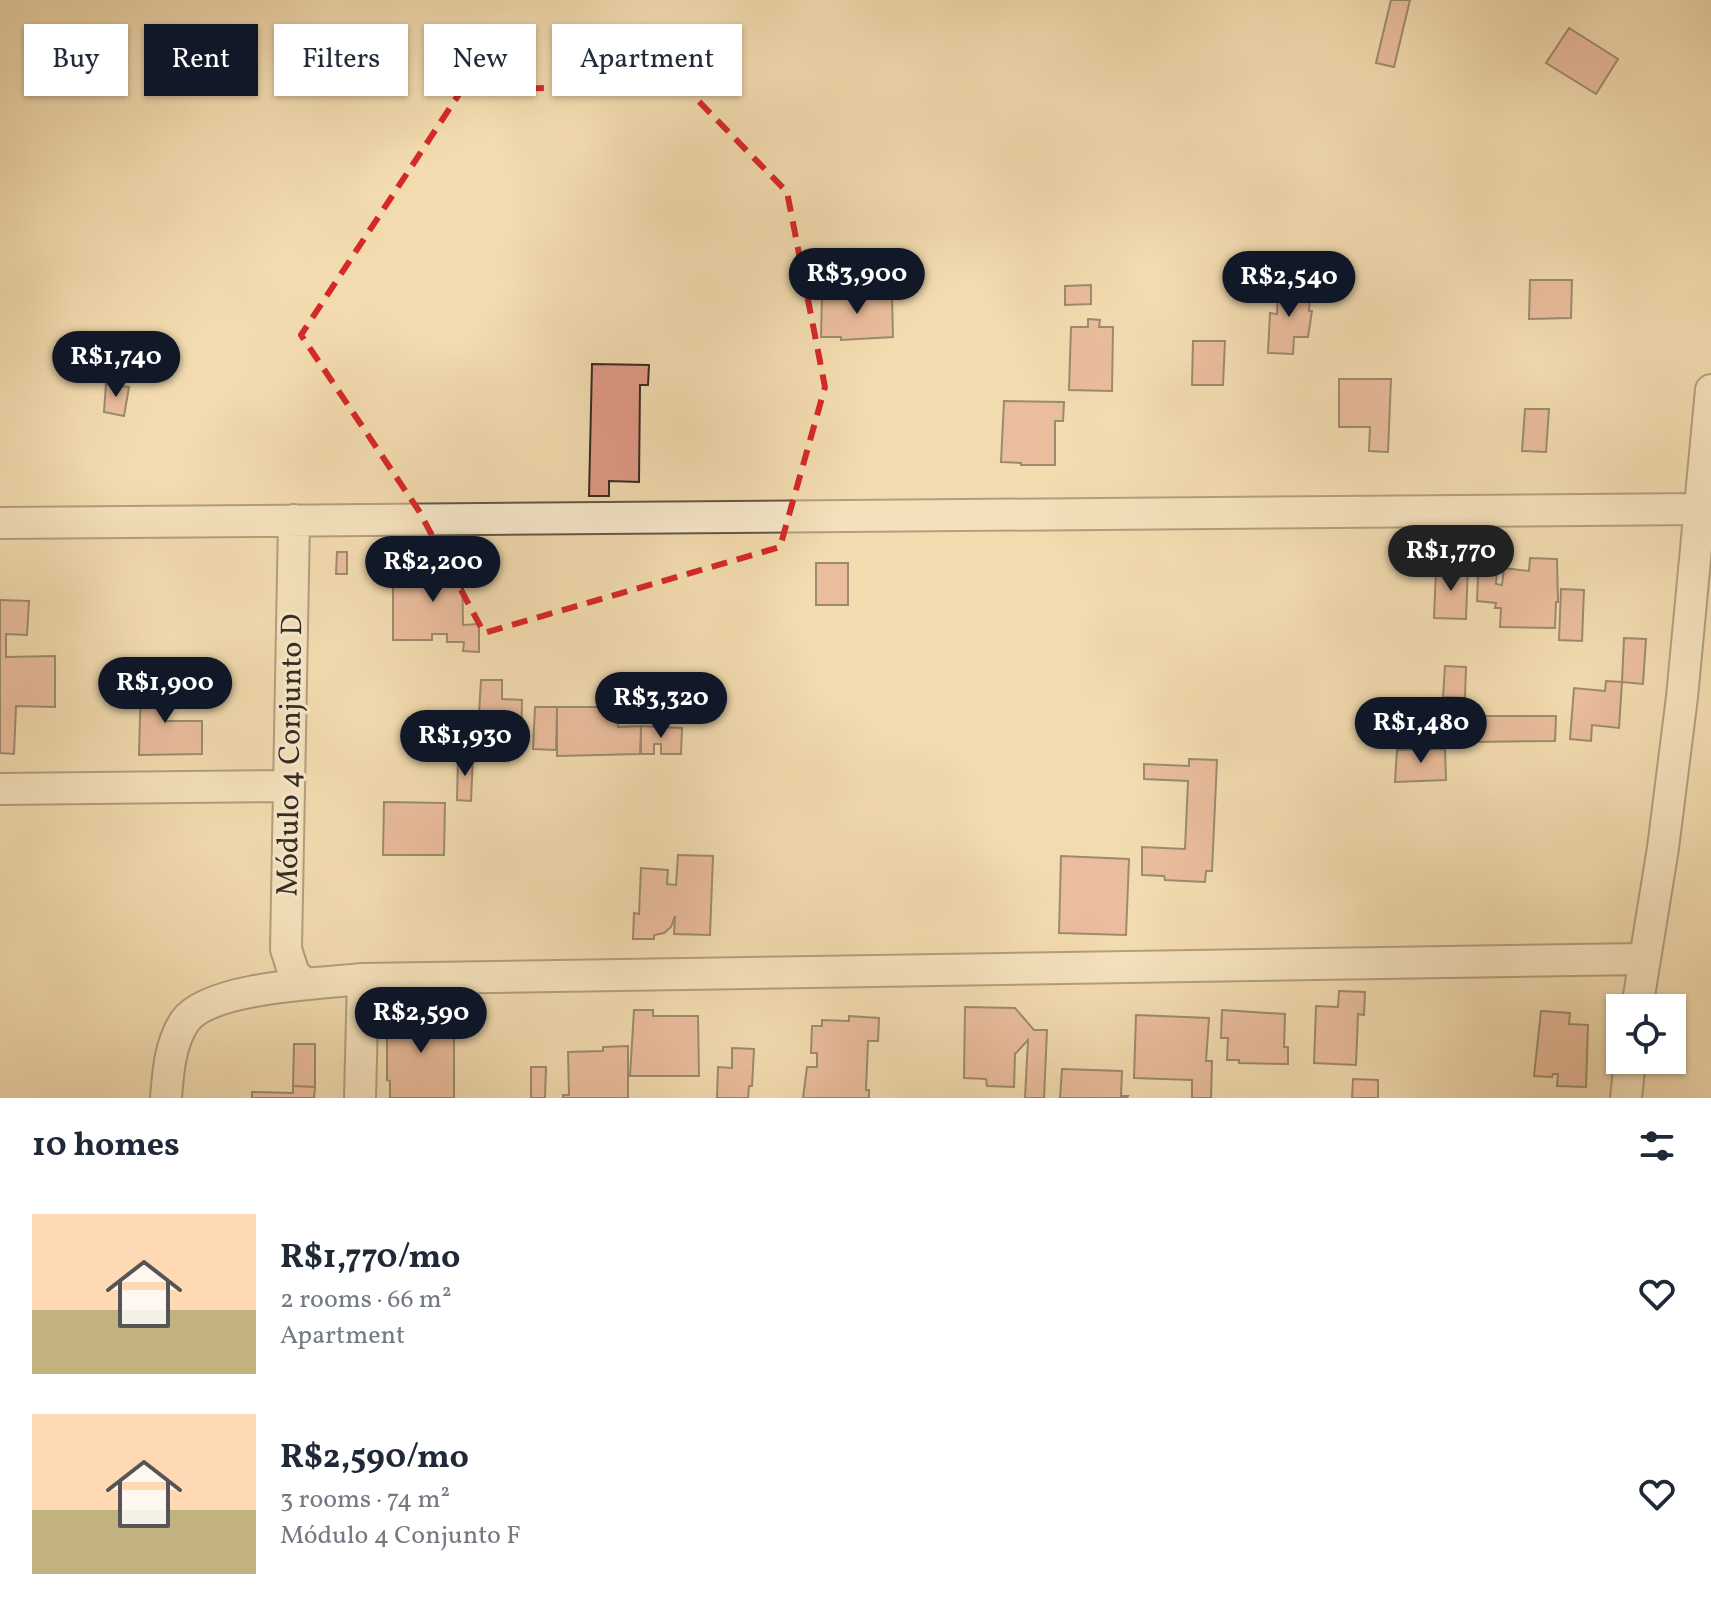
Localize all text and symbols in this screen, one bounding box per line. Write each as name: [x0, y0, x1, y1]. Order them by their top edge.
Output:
chip: Buy: [24, 24, 128, 96]
chip: Rent: [144, 24, 258, 96]
chip: Filters: [274, 24, 408, 96]
chip: New: [424, 24, 536, 96]
chip: Apartment: [552, 24, 742, 96]
pin: R$3,900: [783, 248, 931, 316]
pin: R$2,540: [1215, 251, 1363, 319]
text: R$3,900: [807, 256, 907, 292]
text: R$2,540: [1240, 259, 1338, 295]
pin: R$1,740: [42, 331, 190, 399]
text: R$1,740: [70, 339, 162, 375]
pin: R$1,770: [1377, 525, 1525, 593]
text: R$1,770: [1406, 533, 1496, 569]
pin: R$2,200: [359, 536, 507, 604]
text: R$2,200: [383, 544, 483, 580]
street label: Módulo 4 Conjunto D: [268, 613, 314, 897]
pin: R$1,900: [91, 657, 239, 725]
text: R$1,900: [116, 665, 214, 701]
pin: R$3,320: [587, 672, 735, 740]
text: R$3,320: [613, 680, 709, 716]
pin: R$1,480: [1347, 697, 1495, 765]
text: R$1,480: [1373, 705, 1469, 741]
pin: R$1,930: [391, 710, 539, 778]
text: R$1,930: [418, 718, 512, 754]
pin: R$2,590: [347, 987, 495, 1055]
map controls: [1606, 994, 1686, 1074]
button: locate: [1606, 994, 1686, 1074]
text: R$2,590: [373, 995, 469, 1031]
text: 10 homes: [32, 1123, 180, 1170]
icon: filters: [1635, 1124, 1679, 1168]
text: R$1,770/mo: [280, 1235, 460, 1282]
icon: home: [96, 1246, 192, 1342]
icon: heart: [1635, 1272, 1679, 1316]
text: 2 rooms · 66 m²: [280, 1282, 452, 1318]
text: Apartment: [280, 1318, 405, 1354]
text: R$2,590/mo: [280, 1435, 469, 1482]
icon: home: [96, 1446, 192, 1542]
icon: heart: [1635, 1472, 1679, 1516]
text: 3 rooms · 74 m²: [280, 1482, 450, 1518]
text: Módulo 4 Conjunto F: [280, 1518, 521, 1554]

